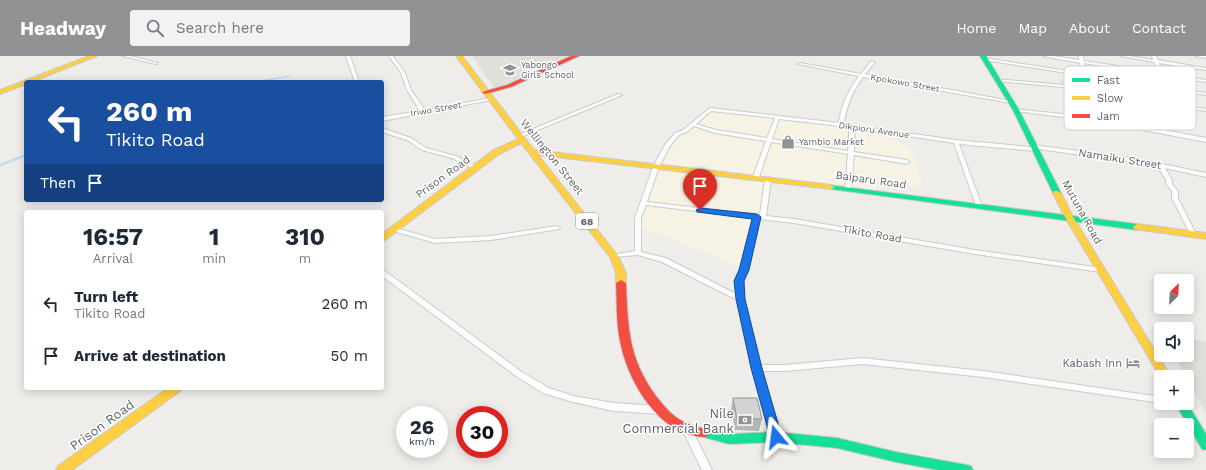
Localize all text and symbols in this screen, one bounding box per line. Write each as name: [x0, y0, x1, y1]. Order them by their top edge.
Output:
search box: [130, 10, 410, 46]
text: Headway: [20, 17, 106, 40]
icon: search: [144, 17, 166, 39]
text: Search here: [176, 19, 264, 37]
text: Home: [956, 20, 996, 36]
text: Map: [1018, 20, 1047, 36]
text: About: [1069, 20, 1110, 36]
text: Contact: [1132, 20, 1186, 36]
place label: Yabongo Girls School: [521, 60, 574, 80]
school or university icon: Yabongo Girls School: [502, 62, 518, 78]
legend: [1064, 66, 1196, 130]
street label: Kpokowo Street: [870, 72, 941, 94]
text: Fast: [1097, 74, 1120, 87]
text: Slow: [1097, 92, 1123, 105]
text: 260 m: [106, 95, 192, 128]
icon: left: [40, 96, 92, 148]
street label: Iriwo Street: [410, 100, 463, 118]
text: Jam: [1097, 110, 1120, 123]
street label: Wellington Street: [517, 116, 587, 198]
street label: Dikpioru Avenue: [838, 120, 910, 140]
text: Tikito Road: [106, 129, 205, 150]
shop icon: Yambio Market: [780, 134, 796, 150]
place label: Yambio Market: [799, 137, 864, 147]
street label: Namaiku Street: [1078, 146, 1163, 172]
street label: Prison Road: [413, 153, 473, 201]
pin: [683, 169, 717, 210]
street label: Baiparu Road: [835, 169, 907, 191]
icon: arrive: [84, 172, 106, 194]
text: Then: [40, 174, 76, 192]
icon: arrive: [689, 175, 711, 197]
street label: Mutuna Road: [1059, 178, 1105, 246]
road number: 68: [576, 213, 598, 229]
street label: Tikito Road: [841, 222, 903, 246]
text: 16:57: [83, 223, 143, 251]
text: 1: [209, 223, 219, 251]
text: 310: [285, 223, 325, 251]
text: Arrival: [93, 251, 133, 266]
text: min: [202, 251, 226, 266]
text: m: [299, 251, 311, 266]
north arrow: [1154, 274, 1194, 314]
map controls: [1154, 274, 1194, 458]
text: Turn left: [74, 288, 138, 306]
icon: left: [40, 293, 62, 315]
text: 260 m: [321, 295, 368, 313]
text: Tikito Road: [74, 306, 145, 321]
button: sound: [1154, 322, 1194, 362]
icon: arrive: [40, 345, 62, 367]
text: Arrive at destination: [74, 347, 226, 365]
text: 50 m: [331, 347, 368, 365]
hotel icon: Kabash Inn: [1125, 355, 1141, 371]
place label: Kabash Inn: [1062, 357, 1122, 370]
button: +: [1154, 370, 1194, 410]
street label: Prison Road: [67, 397, 137, 453]
speed limit sign: 30: [456, 406, 508, 458]
place label: Nile Commercial Bank: [623, 406, 735, 436]
bank icon: Nile Commercial Bank: [737, 412, 753, 428]
text: 26: [410, 415, 434, 439]
position arrow: [755, 416, 797, 458]
button: −: [1154, 418, 1194, 458]
text: km/h: [409, 436, 435, 447]

